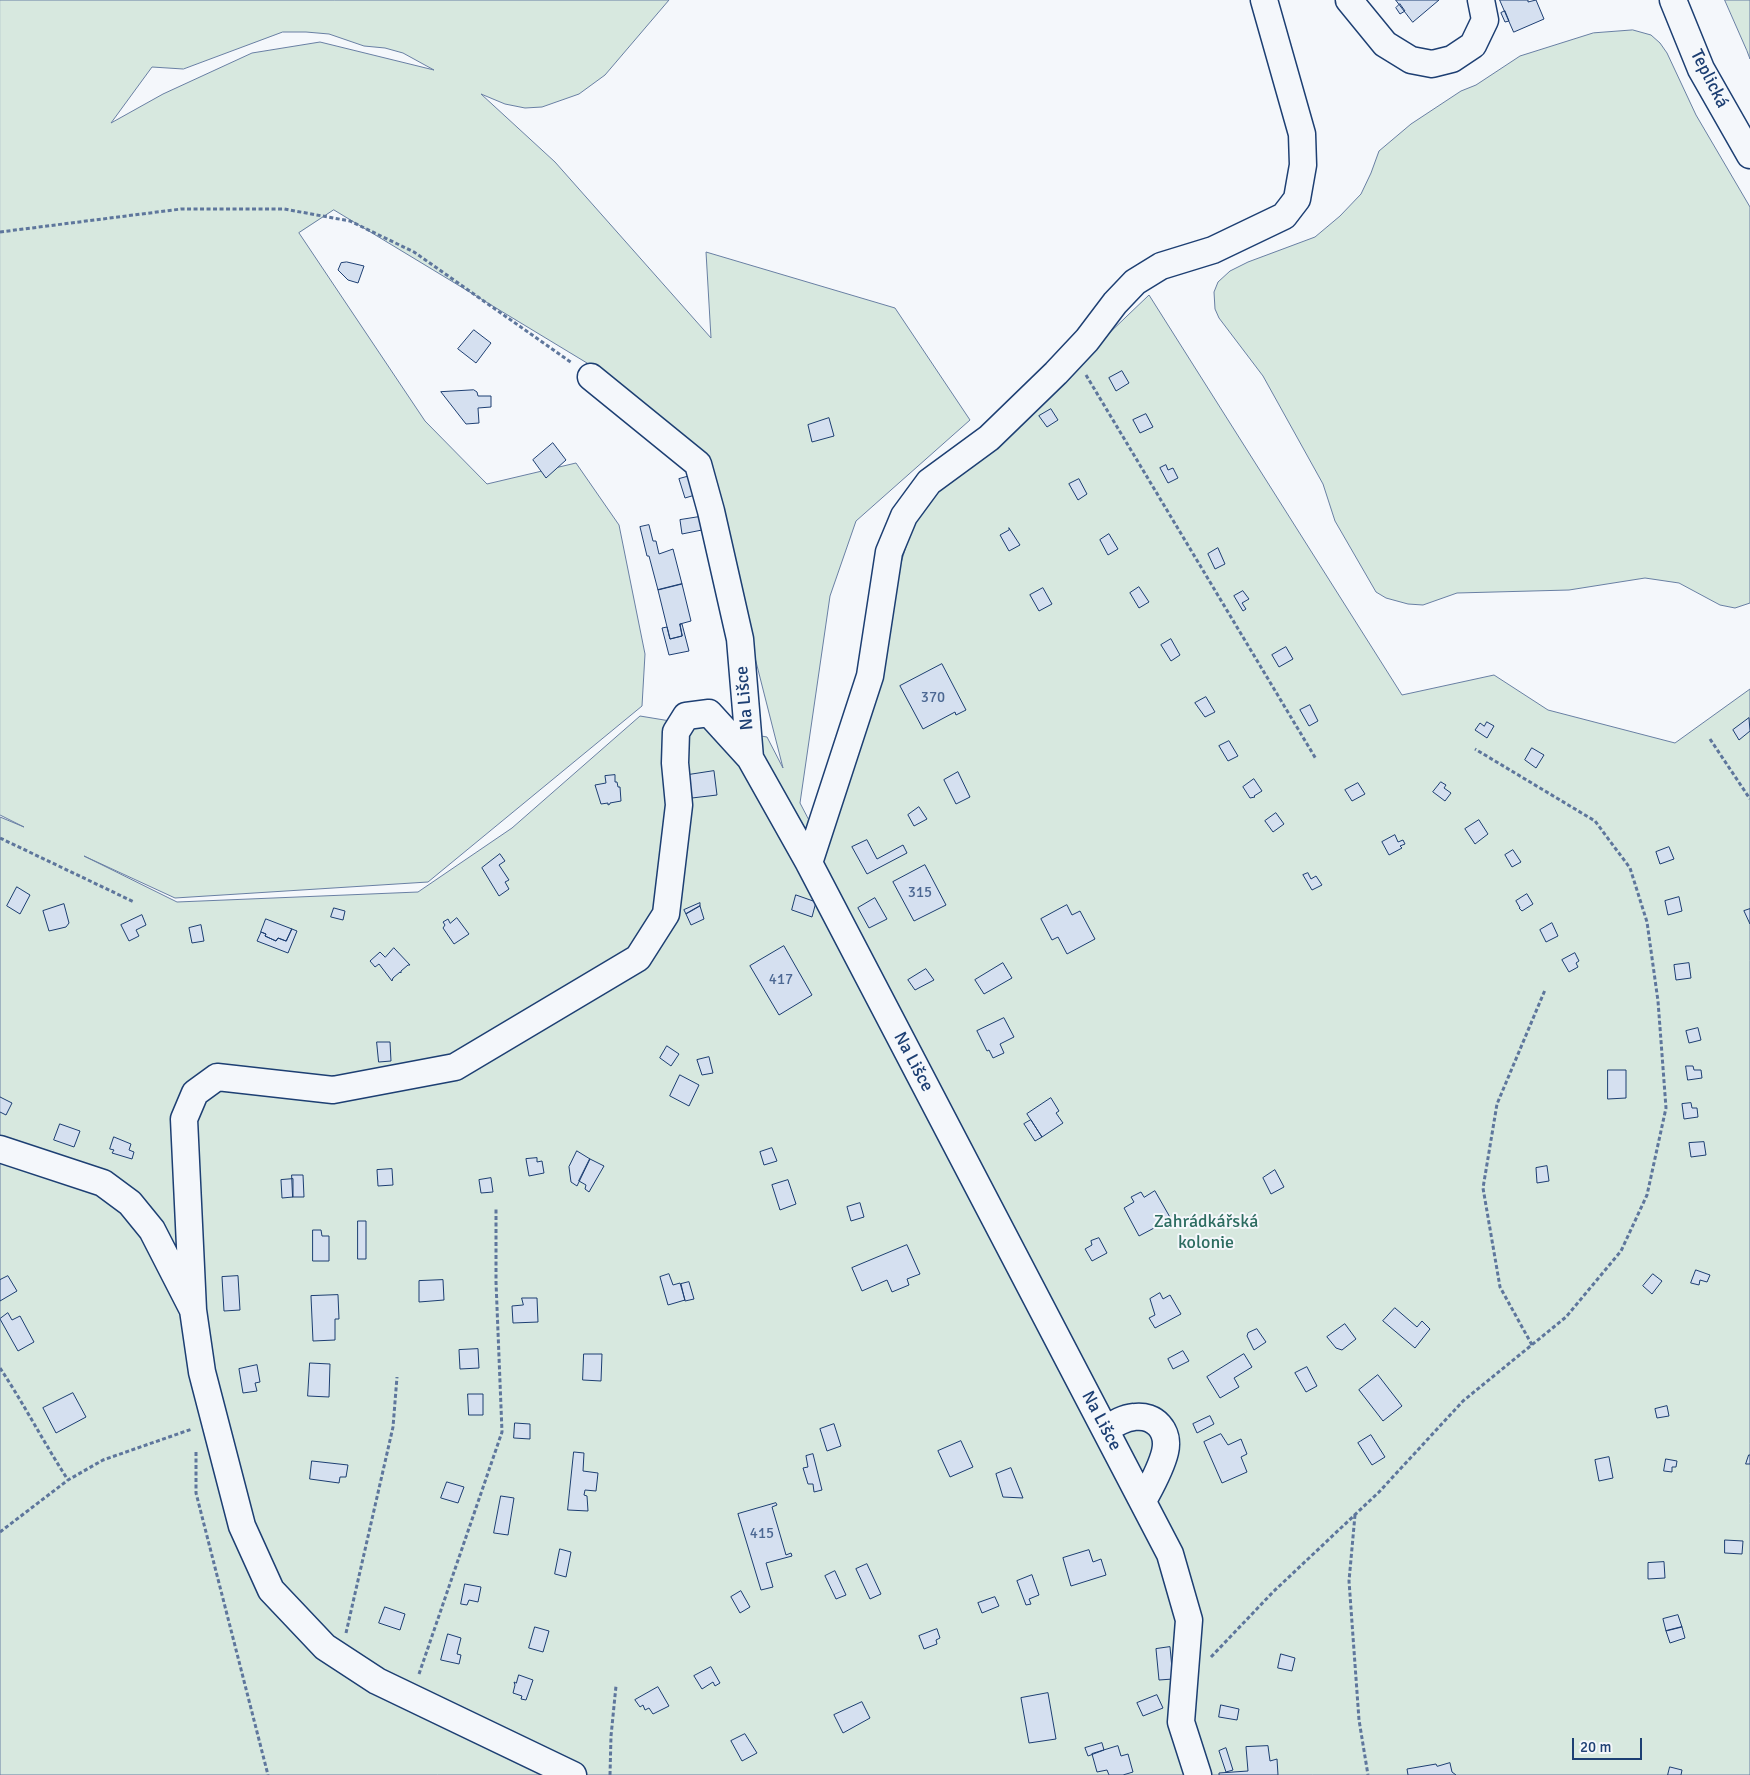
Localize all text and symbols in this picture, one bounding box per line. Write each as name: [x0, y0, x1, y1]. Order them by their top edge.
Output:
street label: Teplická: [1685, 46, 1733, 112]
street label: Na Lišce: [731, 665, 759, 731]
house number: 370: [921, 689, 945, 707]
house number: 315: [908, 884, 932, 902]
house number: 417: [769, 971, 793, 989]
street label: Na Lišce: [888, 1028, 938, 1096]
park label: Zahrádkářská kolonie: [1154, 1211, 1258, 1254]
street label: Na Lišce: [1076, 1387, 1126, 1455]
house number: 415: [750, 1525, 774, 1543]
scale bar: [1575, 1728, 1645, 1760]
text: 20 m: [1580, 1738, 1611, 1756]

